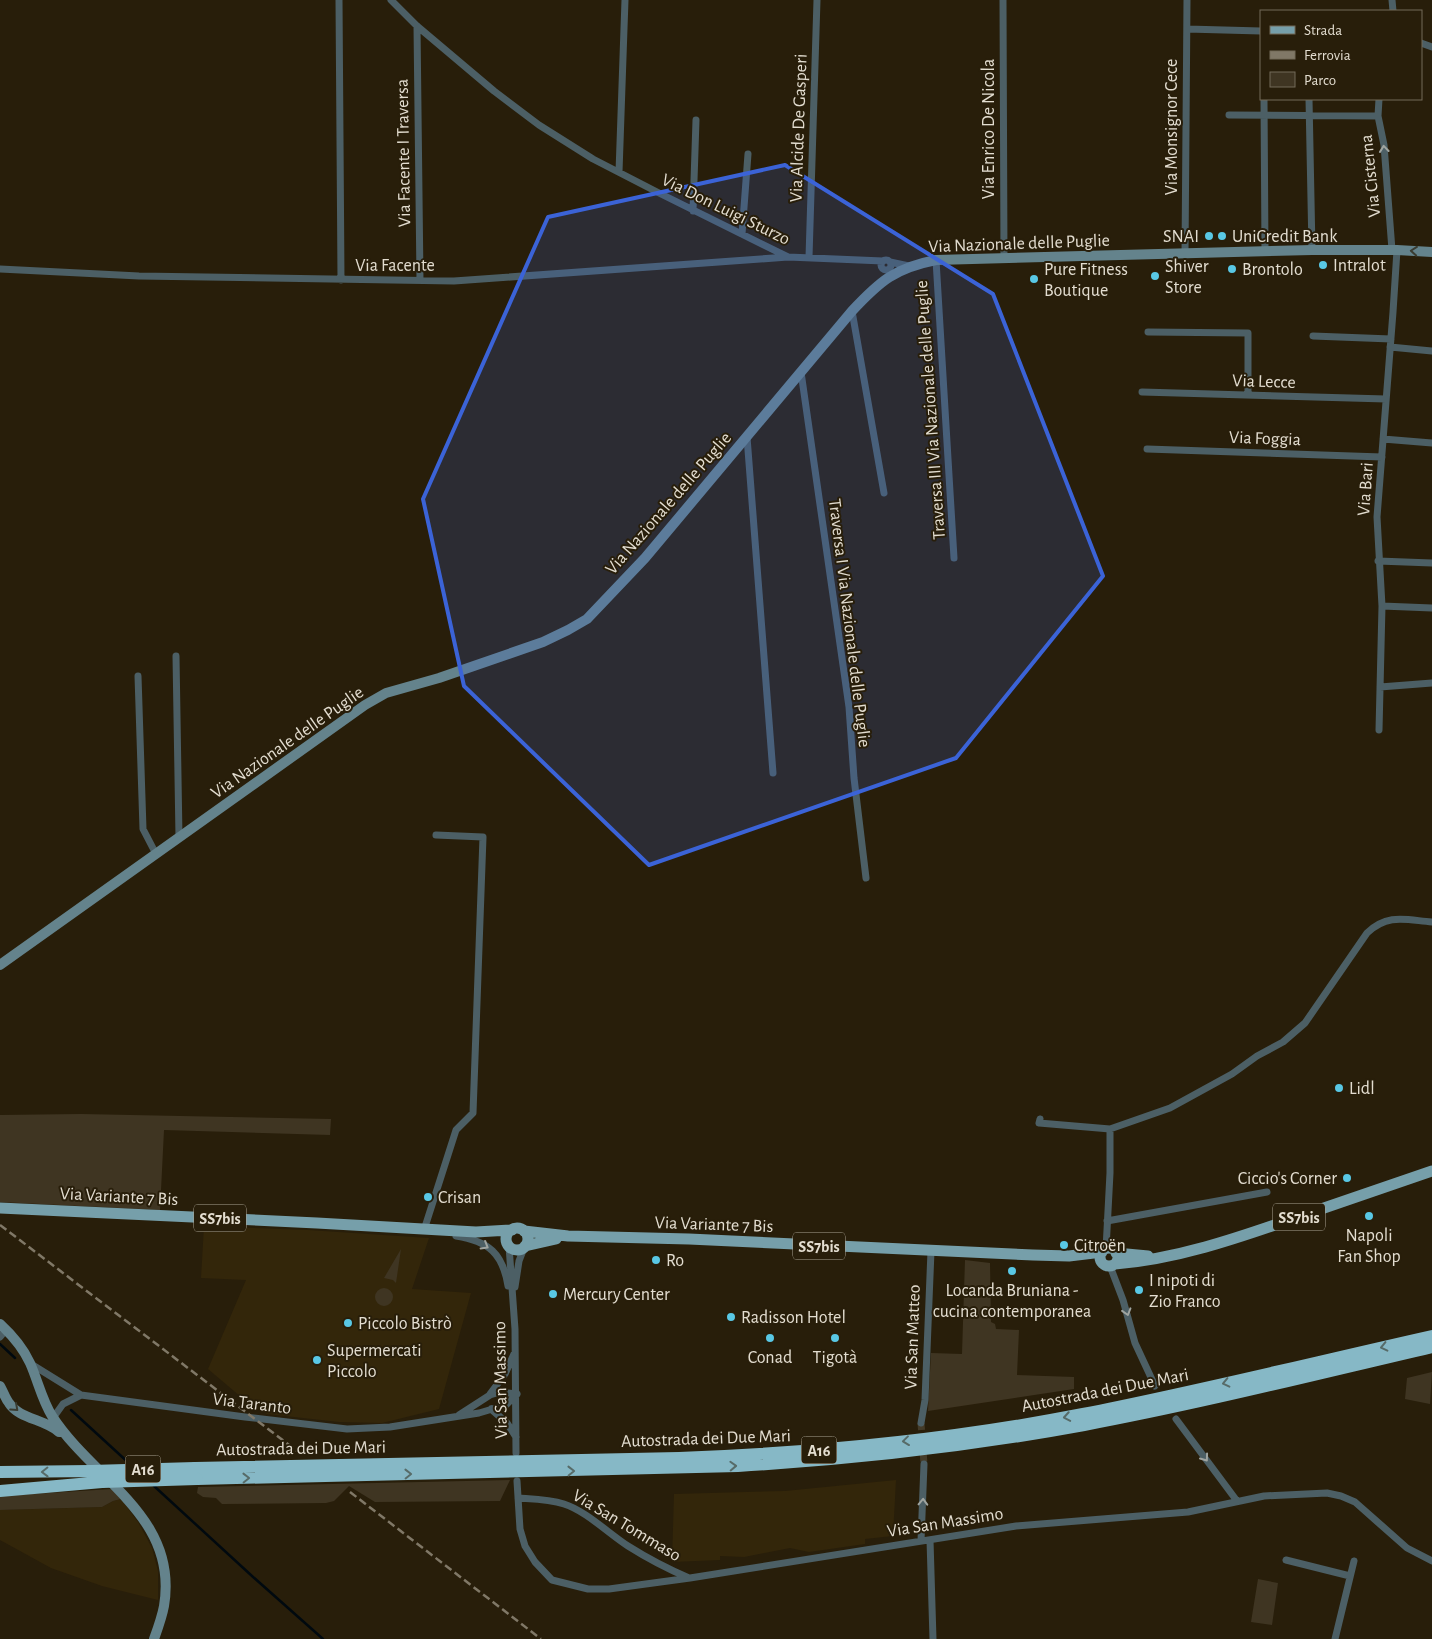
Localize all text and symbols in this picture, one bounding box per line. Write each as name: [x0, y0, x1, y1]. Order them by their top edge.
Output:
legend: [1260, 10, 1422, 100]
text: Strada: [1304, 23, 1342, 38]
text: Ferrovia: [1304, 48, 1351, 63]
street label: Via Alcide De Gasperi: [787, 53, 811, 203]
street label: Via Enrico De Nicola: [980, 59, 998, 199]
street label: Via Monsignor Cece: [1163, 59, 1181, 195]
text: Parco: [1304, 73, 1336, 88]
street label: Via Facente I Traversa: [394, 79, 414, 227]
street label: Via Cisterna: [1358, 133, 1384, 218]
one-way arrow: [1379, 144, 1390, 152]
street label: Via Don Luigi Sturzo: [658, 171, 793, 249]
place label: SNAI: [1163, 228, 1199, 246]
place label: UniCredit Bank: [1232, 228, 1338, 246]
marker: SNAI: [1203, 230, 1215, 242]
marker: UniCredit Bank: [1216, 230, 1228, 242]
street label: Via Nazionale delle Puglie: [928, 232, 1110, 256]
one-way arrow: [1410, 246, 1418, 257]
street label: Via Facente: [355, 257, 435, 275]
place label: Intralot: [1333, 257, 1386, 275]
place label: Shiver Store: [1165, 258, 1209, 297]
marker: Intralot: [1317, 259, 1329, 271]
place label: Pure Fitness Boutique: [1044, 261, 1128, 300]
place label: Brontolo: [1242, 261, 1303, 279]
marker: Brontolo: [1226, 263, 1238, 275]
marker: Shiver Store: [1149, 270, 1161, 282]
marker: Pure Fitness Boutique: [1028, 273, 1040, 285]
street label: Traversa III Via Nazionale delle Puglie: [913, 280, 949, 540]
street label: Via Lecce: [1232, 372, 1296, 392]
street label: Via Nazionale delle Puglie: [602, 429, 735, 578]
street label: Via Foggia: [1229, 429, 1301, 449]
street label: Via Bari: [1355, 462, 1377, 517]
street label: Traversa I Via Nazionale delle Puglie: [825, 498, 873, 748]
street label: Via Nazionale delle Puglie: [208, 683, 367, 802]
place label: Lidl: [1349, 1080, 1375, 1098]
marker: Lidl: [1333, 1082, 1345, 1094]
place label: Ciccio's Corner: [1238, 1170, 1337, 1188]
marker: Ciccio's Corner: [1341, 1172, 1353, 1184]
street label: Via Variante 7 Bis: [59, 1185, 179, 1209]
place label: Crisan: [438, 1189, 481, 1207]
marker: Crisan: [422, 1191, 434, 1203]
road number: SS7bis: [194, 1204, 246, 1232]
road number: SS7bis: [1273, 1204, 1325, 1230]
marker: Napoli Fan Shop: [1363, 1210, 1375, 1222]
street label: Via Variante 7 Bis: [654, 1214, 774, 1236]
place label: Napoli Fan Shop: [1337, 1227, 1401, 1266]
road number: SS7bis: [793, 1232, 845, 1260]
place label: Citroën: [1074, 1237, 1126, 1255]
marker: Citroën: [1058, 1239, 1070, 1251]
one-way arrow: [479, 1240, 488, 1250]
place label: Ro: [666, 1252, 684, 1270]
marker: Ro: [650, 1254, 662, 1266]
marker: Locanda Bruniana - cucina contemporanea: [1006, 1265, 1018, 1277]
place label: I nipoti di Zio Franco: [1149, 1272, 1221, 1311]
place label: Locanda Bruniana - cucina contemporanea: [933, 1282, 1091, 1321]
street label: Via San Matteo: [902, 1284, 924, 1390]
marker: I nipoti di Zio Franco: [1133, 1284, 1145, 1296]
place label: Mercury Center: [563, 1286, 670, 1304]
marker: Mercury Center: [547, 1288, 559, 1300]
one-way arrow: [1121, 1307, 1131, 1316]
place label: Radisson Hotel: [741, 1309, 846, 1327]
marker: Radisson Hotel: [725, 1311, 737, 1323]
place label: Piccolo Bistrò: [358, 1315, 452, 1333]
marker: Piccolo Bistrò: [342, 1317, 354, 1329]
street label: Via San Massimo: [491, 1321, 511, 1439]
marker: Conad: [764, 1332, 776, 1344]
marker: Tigotà: [829, 1332, 841, 1344]
one-way arrow: [1380, 1341, 1389, 1352]
place label: Supermercati Piccolo: [327, 1342, 422, 1381]
place label: Conad: [748, 1349, 792, 1367]
place label: Tigotà: [813, 1349, 857, 1367]
marker: Supermercati Piccolo: [311, 1354, 323, 1366]
street label: Autostrada dei Due Mari: [1020, 1366, 1190, 1416]
one-way arrow: [1221, 1377, 1230, 1388]
street label: Via Taranto: [212, 1390, 292, 1418]
one-way arrow: [9, 1402, 18, 1411]
one-way arrow: [1063, 1411, 1071, 1421]
street label: Autostrada dei Due Mari: [621, 1427, 791, 1451]
one-way arrow: [902, 1435, 910, 1446]
road number: A16: [802, 1436, 836, 1464]
street label: Autostrada dei Due Mari: [216, 1439, 386, 1459]
one-way arrow: [1199, 1452, 1208, 1462]
road number: A16: [126, 1456, 160, 1482]
one-way arrow: [729, 1461, 737, 1472]
one-way arrow: [567, 1465, 575, 1476]
one-way arrow: [41, 1466, 49, 1477]
one-way arrow: [404, 1469, 412, 1479]
one-way arrow: [242, 1473, 250, 1483]
street label: Via San Tommaso: [569, 1486, 684, 1565]
one-way arrow: [917, 1498, 928, 1506]
street label: Via San Massimo: [886, 1505, 1005, 1541]

